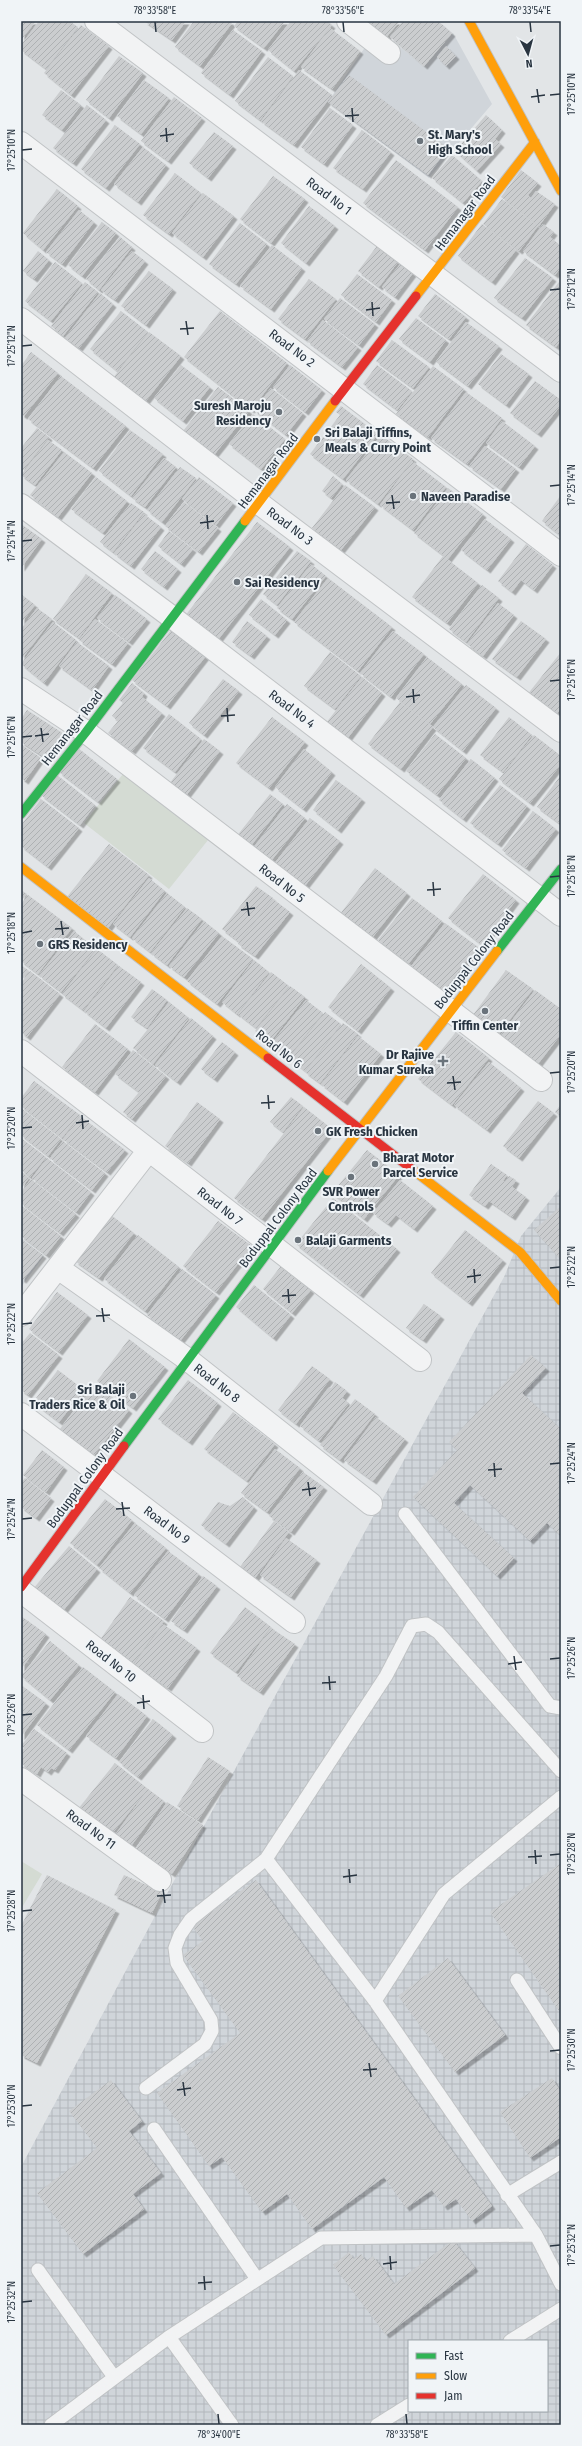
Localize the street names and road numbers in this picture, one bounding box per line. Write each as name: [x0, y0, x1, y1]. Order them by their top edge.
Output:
street label: Hemanagar Road: [432, 172, 498, 254]
street label: Road No 1: [303, 174, 355, 218]
street label: Road No 2: [266, 326, 318, 370]
street label: Hemanagar Road: [235, 430, 301, 512]
street label: Road No 3: [264, 504, 316, 548]
street label: Road No 4: [266, 687, 318, 731]
street label: Hemanagar Road: [38, 688, 106, 768]
street label: Road No 5: [256, 861, 308, 905]
street label: Boduppal Colony Road: [431, 908, 517, 1012]
street label: Road No 6: [253, 1026, 305, 1072]
street label: Boduppal Colony Road: [236, 1166, 320, 1270]
street label: Road No 7: [194, 1184, 246, 1228]
street label: Road No 8: [191, 1360, 243, 1406]
street label: Boduppal Colony Road: [44, 1425, 126, 1531]
street label: Road No 9: [141, 1503, 193, 1547]
street label: Road No 10: [83, 1637, 139, 1685]
street label: Road No 11: [63, 1806, 119, 1852]

